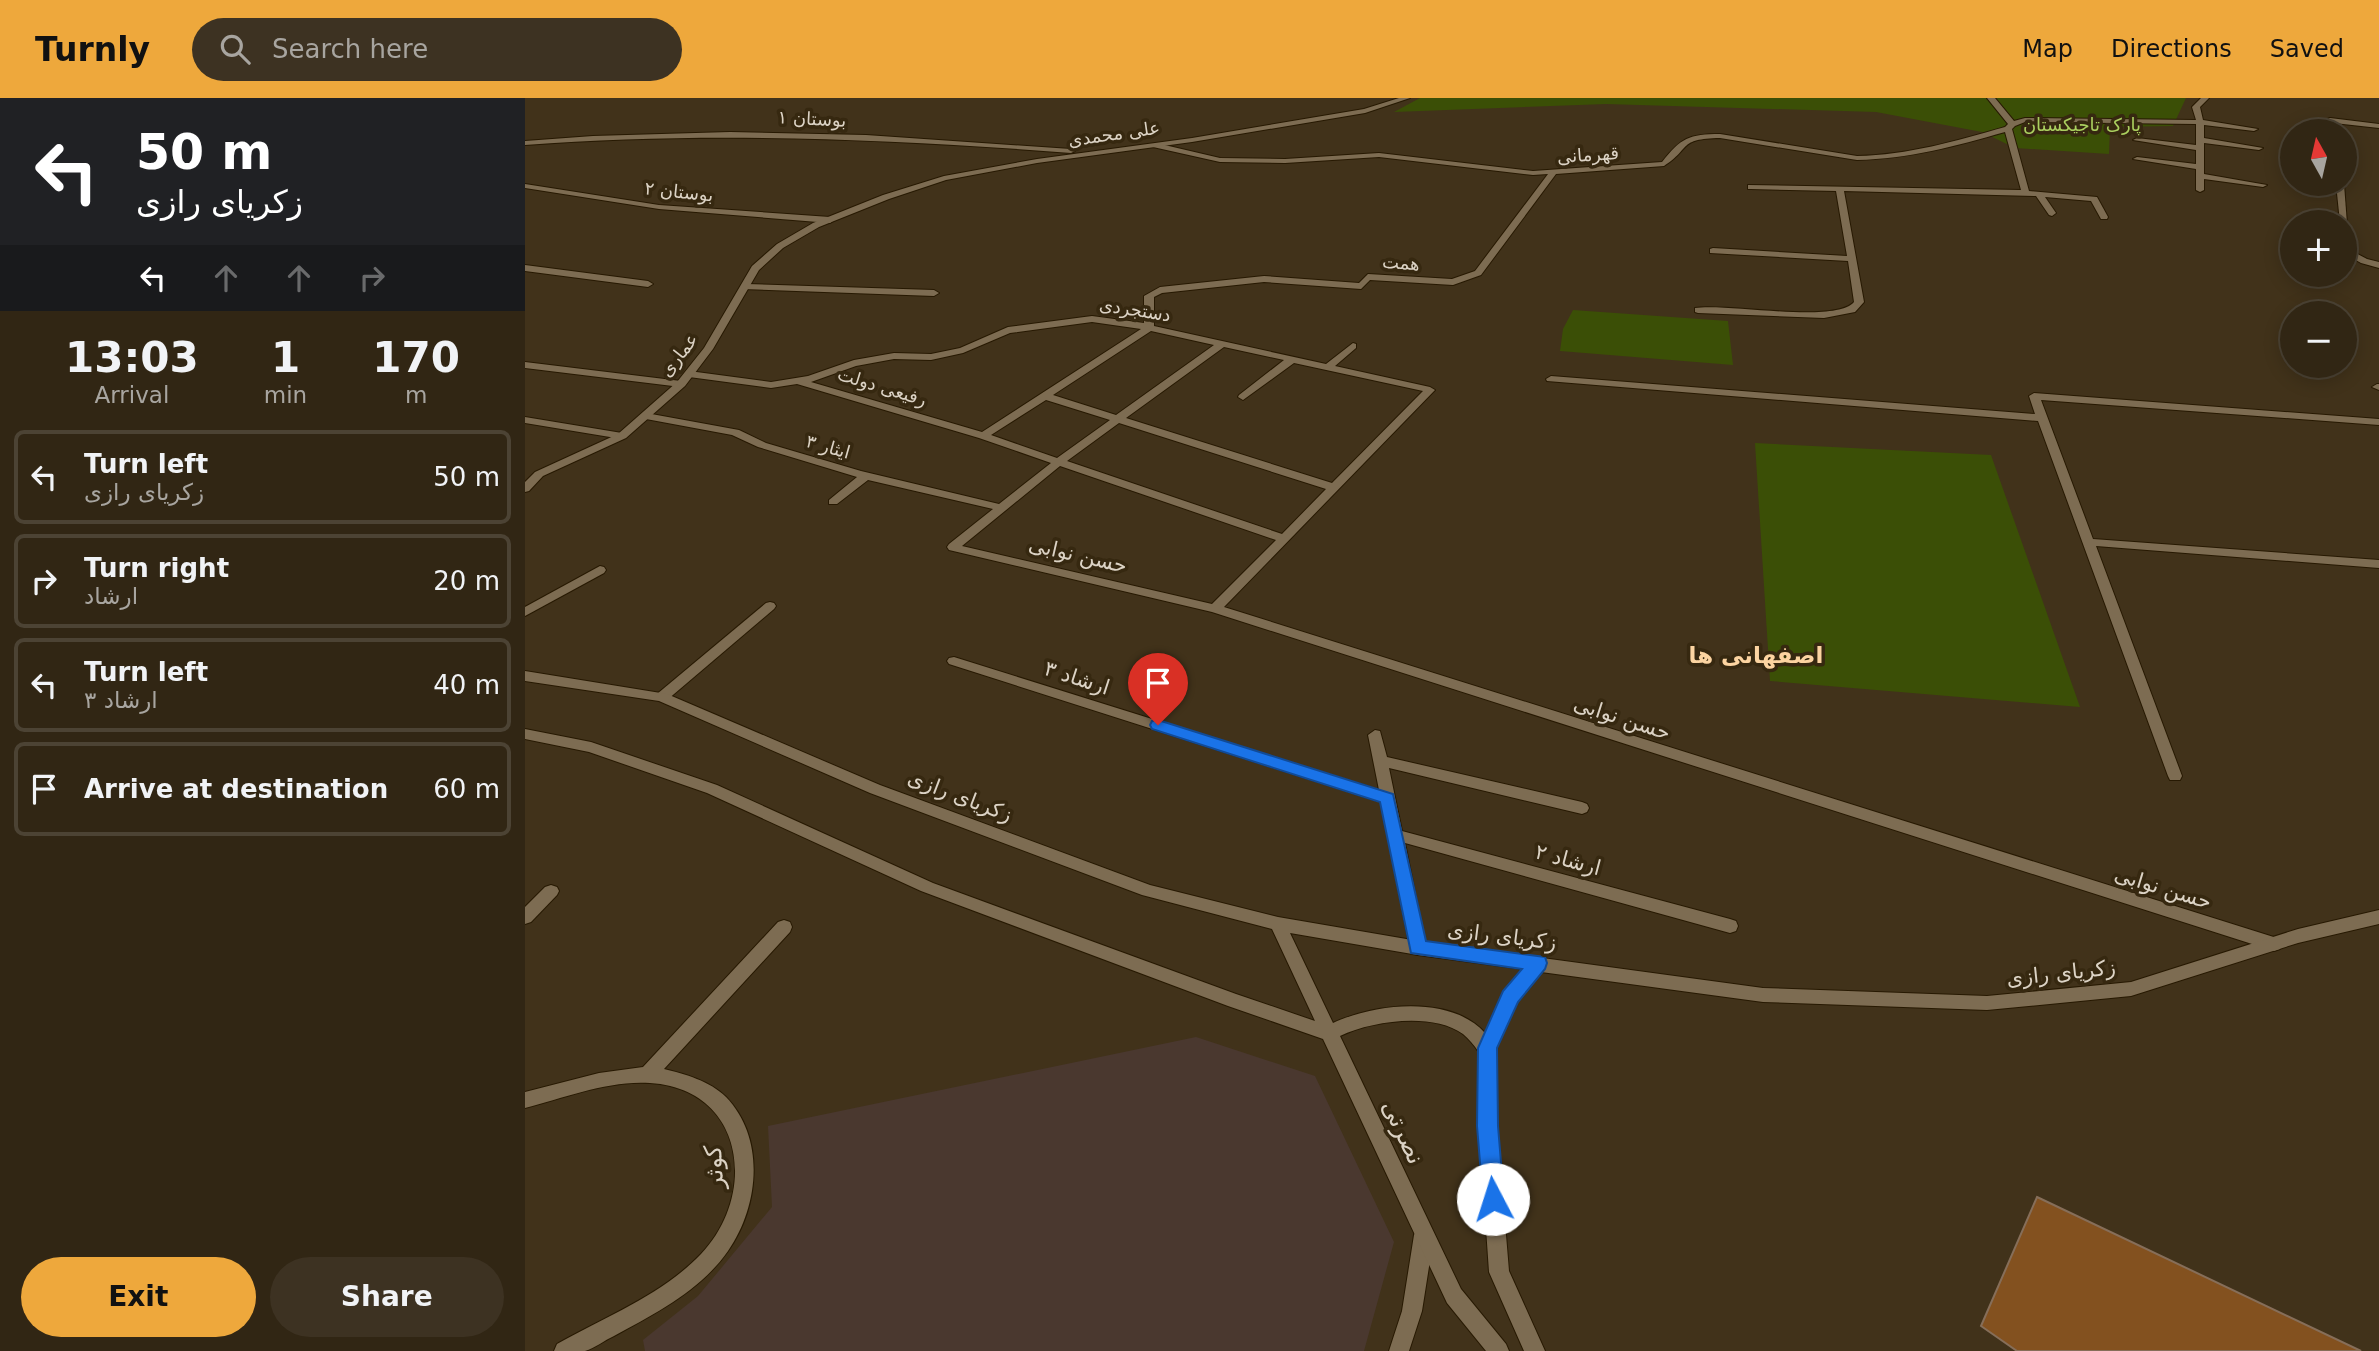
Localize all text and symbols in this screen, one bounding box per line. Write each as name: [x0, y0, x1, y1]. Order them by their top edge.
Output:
search box: [192, 18, 682, 81]
text: Turnly: [35, 30, 150, 69]
icon: search: [216, 30, 254, 68]
text: Search here: [272, 34, 428, 64]
text: Map: [2022, 35, 2073, 63]
text: Directions: [2111, 35, 2232, 63]
text: Saved: [2270, 35, 2344, 63]
street label: بوستان ۱: [777, 106, 847, 132]
park label: پارک تاجیکستان: [2023, 114, 2141, 136]
street label: علی محمدی: [1067, 117, 1161, 150]
north arrow: [2280, 119, 2357, 196]
map controls: [2280, 119, 2357, 378]
text: 50 m: [136, 124, 272, 181]
icon: left: [21, 126, 112, 217]
street label: قهرمانی: [1556, 142, 1620, 168]
street label: بوستان ۲: [644, 177, 714, 207]
text: زکریای رازی: [136, 183, 303, 221]
button: +: [2280, 210, 2357, 287]
street label: همت: [1382, 251, 1421, 274]
icon: left: [134, 259, 172, 297]
icon: ahead: [207, 259, 245, 297]
icon: ahead: [280, 259, 318, 297]
icon: right: [353, 259, 391, 297]
street label: دستجردی: [1098, 293, 1172, 327]
button: −: [2280, 301, 2357, 378]
street label: عماری: [655, 329, 702, 381]
text: 13:03: [65, 333, 199, 382]
text: 1: [271, 333, 300, 382]
text: 170: [372, 333, 460, 382]
street label: رفیعی دولت: [835, 363, 929, 411]
text: Arrival: [95, 382, 169, 408]
text: min: [264, 382, 307, 408]
text: m: [405, 382, 427, 408]
street label: ایثار ۳: [804, 430, 853, 463]
text: Turn left: [84, 449, 208, 479]
icon: left: [25, 458, 63, 496]
text: 50 m: [433, 462, 500, 492]
text: زکریای رازی: [84, 479, 204, 505]
street label: حسن نوابی: [1026, 532, 1130, 578]
text: Turn right: [84, 553, 229, 583]
icon: right: [25, 562, 63, 600]
text: 20 m: [433, 566, 500, 596]
text: ارشاد: [84, 583, 138, 609]
district label: اصفهانی ها: [1689, 642, 1823, 669]
pin: [1128, 653, 1188, 725]
street label: ارشاد ۳: [1041, 656, 1113, 700]
text: Turn left: [84, 657, 208, 687]
icon: arrive: [1139, 664, 1177, 702]
icon: left: [25, 666, 63, 704]
text: 40 m: [433, 670, 500, 700]
text: ارشاد ۳: [84, 687, 158, 713]
street label: حسن نوابی: [1571, 691, 1673, 745]
street label: زکریای رازی: [905, 765, 1015, 827]
icon: arrive: [25, 770, 63, 808]
text: Arrive at destination: [84, 774, 388, 804]
text: 60 m: [433, 774, 500, 804]
street label: ارشاد ۲: [1532, 840, 1604, 880]
street label: حسن نوابی: [2112, 862, 2214, 914]
street label: زکریای رازی: [1446, 917, 1558, 955]
street label: زکریای رازی: [2005, 955, 2117, 991]
street label: نصرتی: [1376, 1096, 1430, 1168]
street label: کوثر: [699, 1144, 729, 1191]
position arrow: [1456, 1162, 1530, 1236]
button: Exit: [21, 1257, 256, 1337]
button: Share: [270, 1257, 504, 1337]

